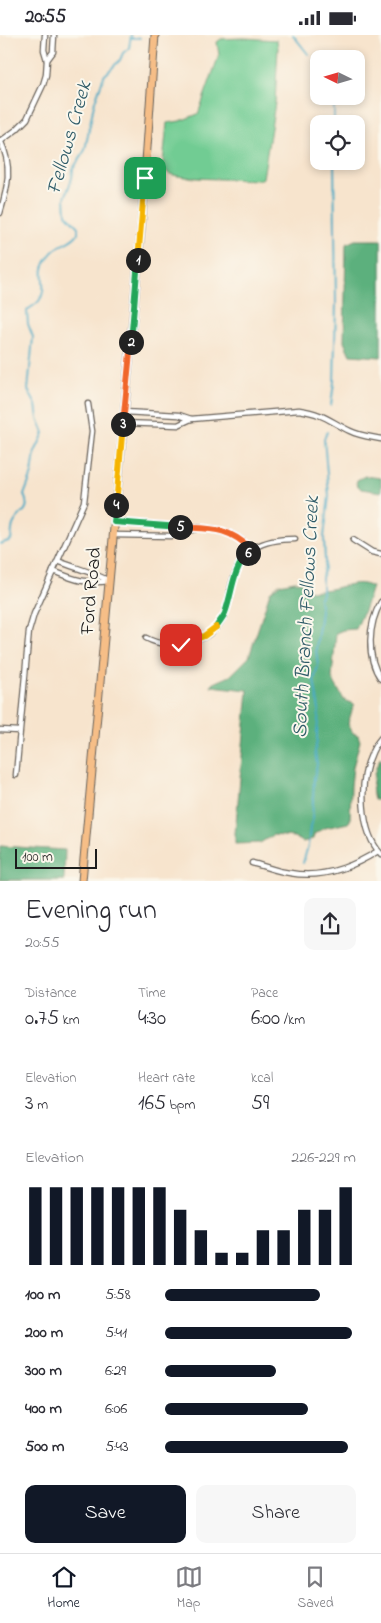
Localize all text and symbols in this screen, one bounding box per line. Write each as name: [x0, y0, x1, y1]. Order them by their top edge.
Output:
text: 20:55: [25, 4, 66, 31]
north arrow: [310, 50, 365, 105]
map controls: [310, 50, 365, 170]
water label: Fellows Creek: [39, 77, 101, 198]
button: locate: [310, 115, 365, 170]
pin: [124, 157, 166, 199]
icon: arrive: [131, 164, 159, 192]
pin: 1: [126, 247, 150, 273]
text: 1: [136, 250, 141, 271]
pin: 2: [118, 329, 144, 355]
text: 2: [128, 332, 135, 353]
pin: 3: [110, 411, 136, 437]
text: 3: [121, 414, 126, 435]
pin: 4: [104, 493, 128, 517]
water label: South Branch Fellows Creek: [286, 494, 328, 739]
text: 4: [114, 495, 119, 516]
pin: 5: [168, 515, 192, 539]
text: 5: [176, 517, 185, 538]
pin: 6: [236, 541, 260, 565]
text: 6: [245, 543, 252, 564]
street label: Ford Road: [74, 546, 110, 637]
pin: [160, 624, 202, 666]
icon: check: [167, 631, 195, 659]
scale bar: [15, 846, 98, 869]
text: 100 m: [22, 847, 53, 868]
text: Evening run: [25, 891, 157, 932]
button: share: [304, 898, 356, 950]
text: 20:55: [25, 931, 60, 955]
text: Distance: [25, 983, 77, 1004]
text: Time: [138, 983, 166, 1004]
text: Pace: [251, 983, 278, 1004]
text: 0.75: [25, 1004, 59, 1034]
text: 4:30: [138, 1004, 166, 1034]
text: 6:00: [251, 1004, 280, 1034]
text: km: [59, 1010, 80, 1031]
text: /km: [280, 1010, 305, 1031]
text: Elevation: [25, 1068, 76, 1089]
text: Heart rate: [138, 1068, 195, 1089]
text: kcal: [251, 1068, 273, 1089]
text: 3: [25, 1089, 34, 1119]
text: 165: [138, 1089, 166, 1119]
text: 59: [251, 1089, 269, 1119]
text: m: [34, 1095, 48, 1116]
text: bpm: [166, 1095, 195, 1116]
text: Elevation: [25, 1146, 84, 1170]
text: 226–229 m: [291, 1146, 356, 1170]
text: 100 m: [25, 1283, 60, 1307]
text: 5:58: [105, 1283, 131, 1307]
text: 200 m: [25, 1321, 63, 1345]
text: 5:41: [105, 1321, 127, 1345]
text: 300 m: [25, 1359, 62, 1383]
text: 6:29: [105, 1359, 126, 1383]
text: 400 m: [25, 1397, 62, 1421]
text: 6:06: [105, 1397, 127, 1421]
text: 500 m: [25, 1435, 64, 1459]
text: 5:43: [105, 1435, 129, 1459]
button: Save: [25, 1485, 186, 1543]
button: Share: [196, 1485, 356, 1543]
tab: Home: [47, 1563, 80, 1614]
tab: Map: [175, 1563, 203, 1614]
tab: Saved: [297, 1563, 334, 1614]

